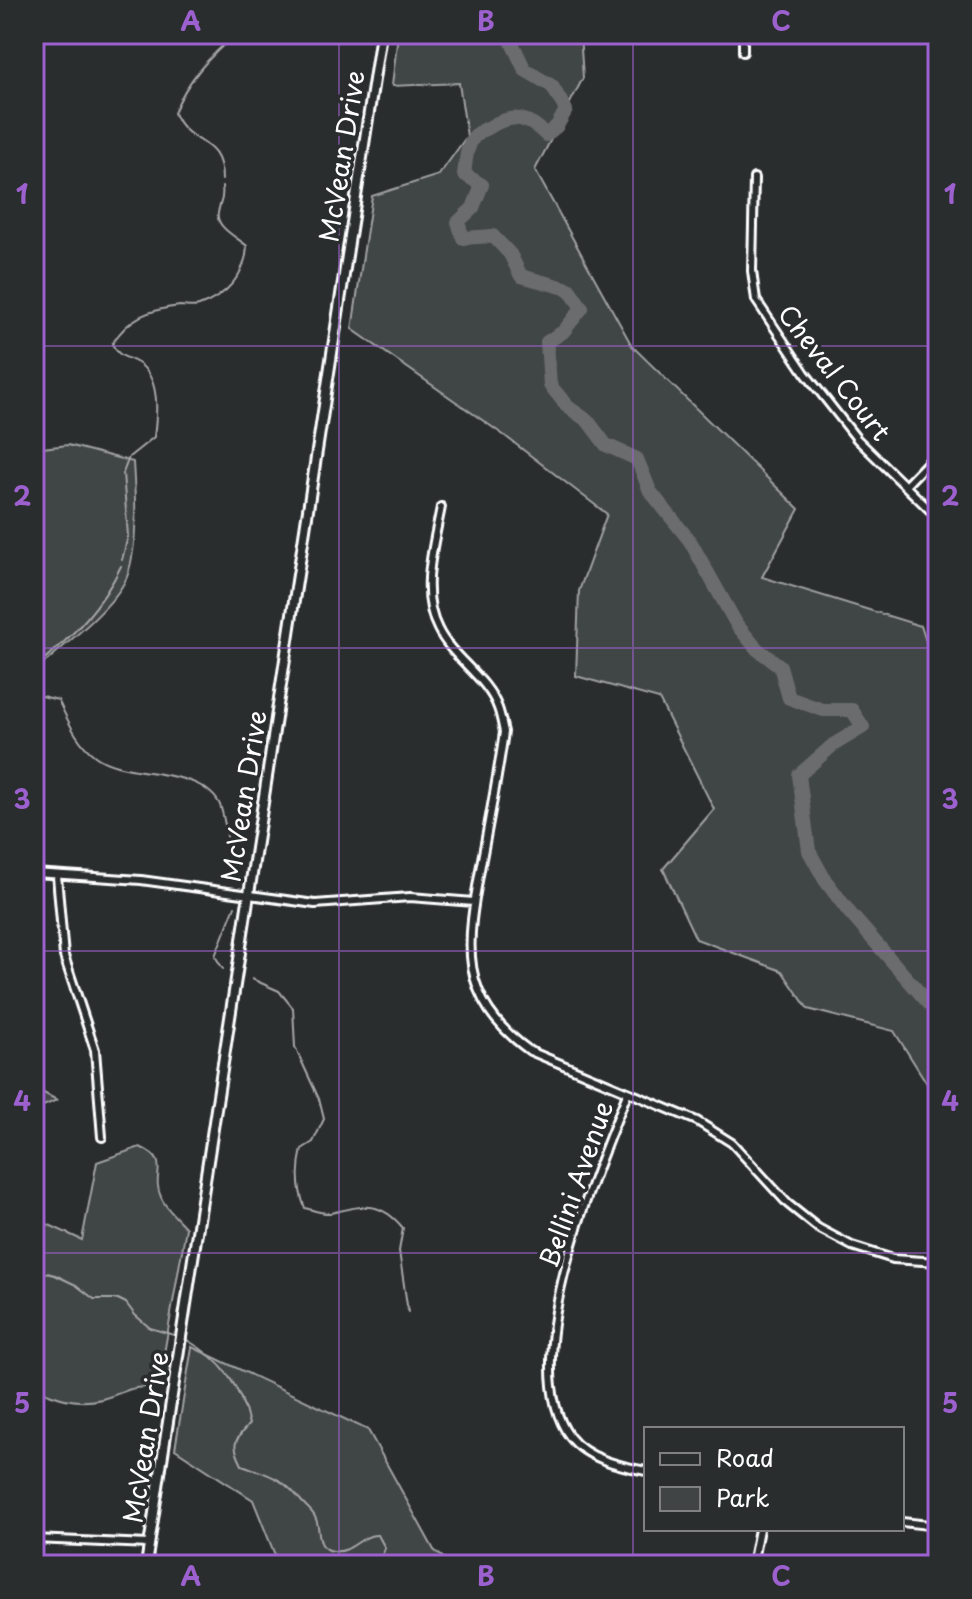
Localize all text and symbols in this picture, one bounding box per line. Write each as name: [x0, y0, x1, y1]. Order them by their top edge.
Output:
text: A: [181, 1, 201, 40]
text: B: [477, 1, 495, 40]
text: C: [771, 1, 791, 40]
street label: McVean Drive: [308, 67, 374, 245]
text: 1: [16, 174, 28, 213]
text: 1: [944, 174, 956, 213]
street label: Cheval Court: [769, 295, 901, 449]
text: 2: [13, 476, 31, 515]
text: 2: [941, 476, 959, 515]
street label: McVean Drive: [210, 707, 276, 885]
text: 3: [13, 779, 31, 818]
text: 3: [941, 779, 959, 818]
text: 4: [13, 1081, 31, 1120]
text: 4: [941, 1081, 959, 1120]
street label: Bellini Avenue: [528, 1095, 622, 1273]
street label: McVean Drive: [112, 1348, 178, 1526]
text: 5: [14, 1383, 30, 1422]
text: 5: [942, 1383, 958, 1422]
legend: [644, 1427, 904, 1531]
text: Road: [716, 1439, 774, 1475]
text: Park: [716, 1479, 770, 1515]
text: A: [181, 1556, 201, 1595]
text: B: [477, 1556, 495, 1595]
text: C: [771, 1556, 791, 1595]

